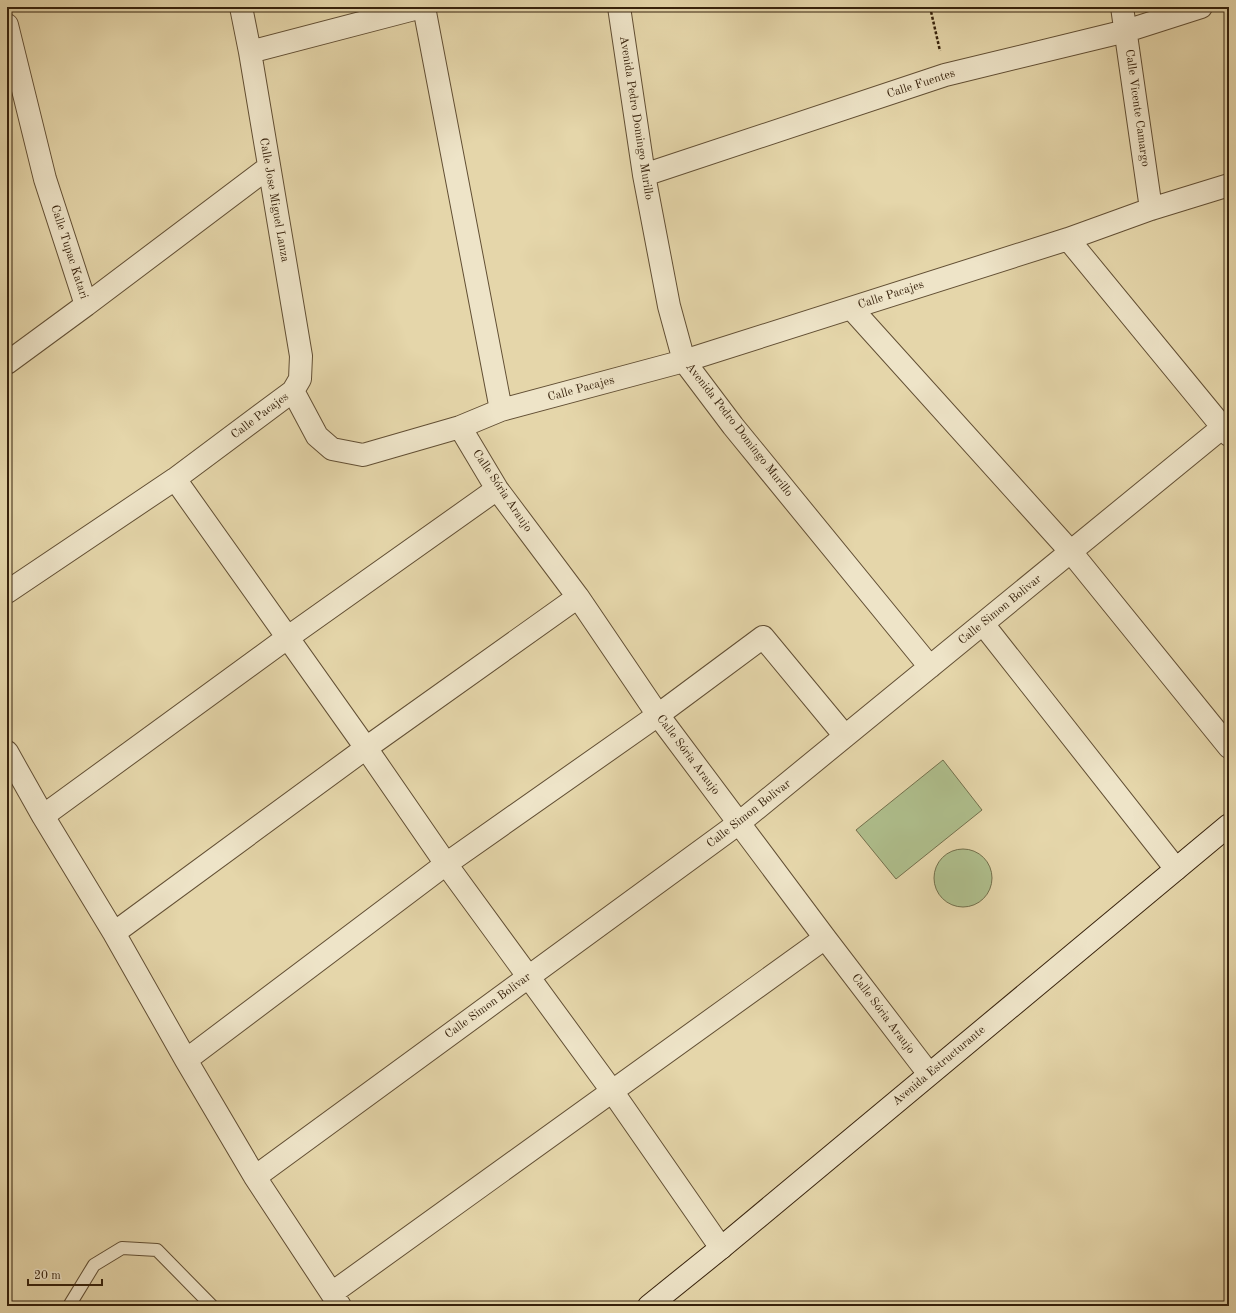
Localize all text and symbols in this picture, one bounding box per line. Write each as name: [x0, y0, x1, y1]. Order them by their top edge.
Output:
street label: Avenida Pedro Domingo Murillo: [617, 35, 655, 201]
street label: Calle Vicente Camargo: [1123, 49, 1151, 167]
street label: Calle Fuentes: [885, 67, 957, 101]
street label: Calle Jose Miguel Lanza: [257, 137, 291, 263]
street label: Calle Tupac Katari: [48, 203, 90, 301]
street label: Calle Pacajes: [857, 279, 925, 311]
street label: Avenida Pedro Domingo Murillo: [683, 361, 795, 499]
street label: Calle Pacajes: [546, 374, 616, 404]
street label: Calle Pacajes: [229, 391, 291, 441]
street label: Calle Sória Araujo: [470, 448, 534, 534]
street label: Calle Simon Bolivar: [956, 573, 1044, 647]
street label: Calle Sória Araujo: [654, 713, 722, 797]
street label: Calle Simon Bolivar: [705, 778, 793, 850]
street label: Calle Simon Bolivar: [443, 971, 533, 1041]
street label: Calle Sória Araujo: [849, 972, 917, 1056]
street label: Avenida Estructurante: [890, 1024, 988, 1108]
scale bar: [28, 1261, 102, 1287]
text: 20 m: [34, 1270, 61, 1282]

